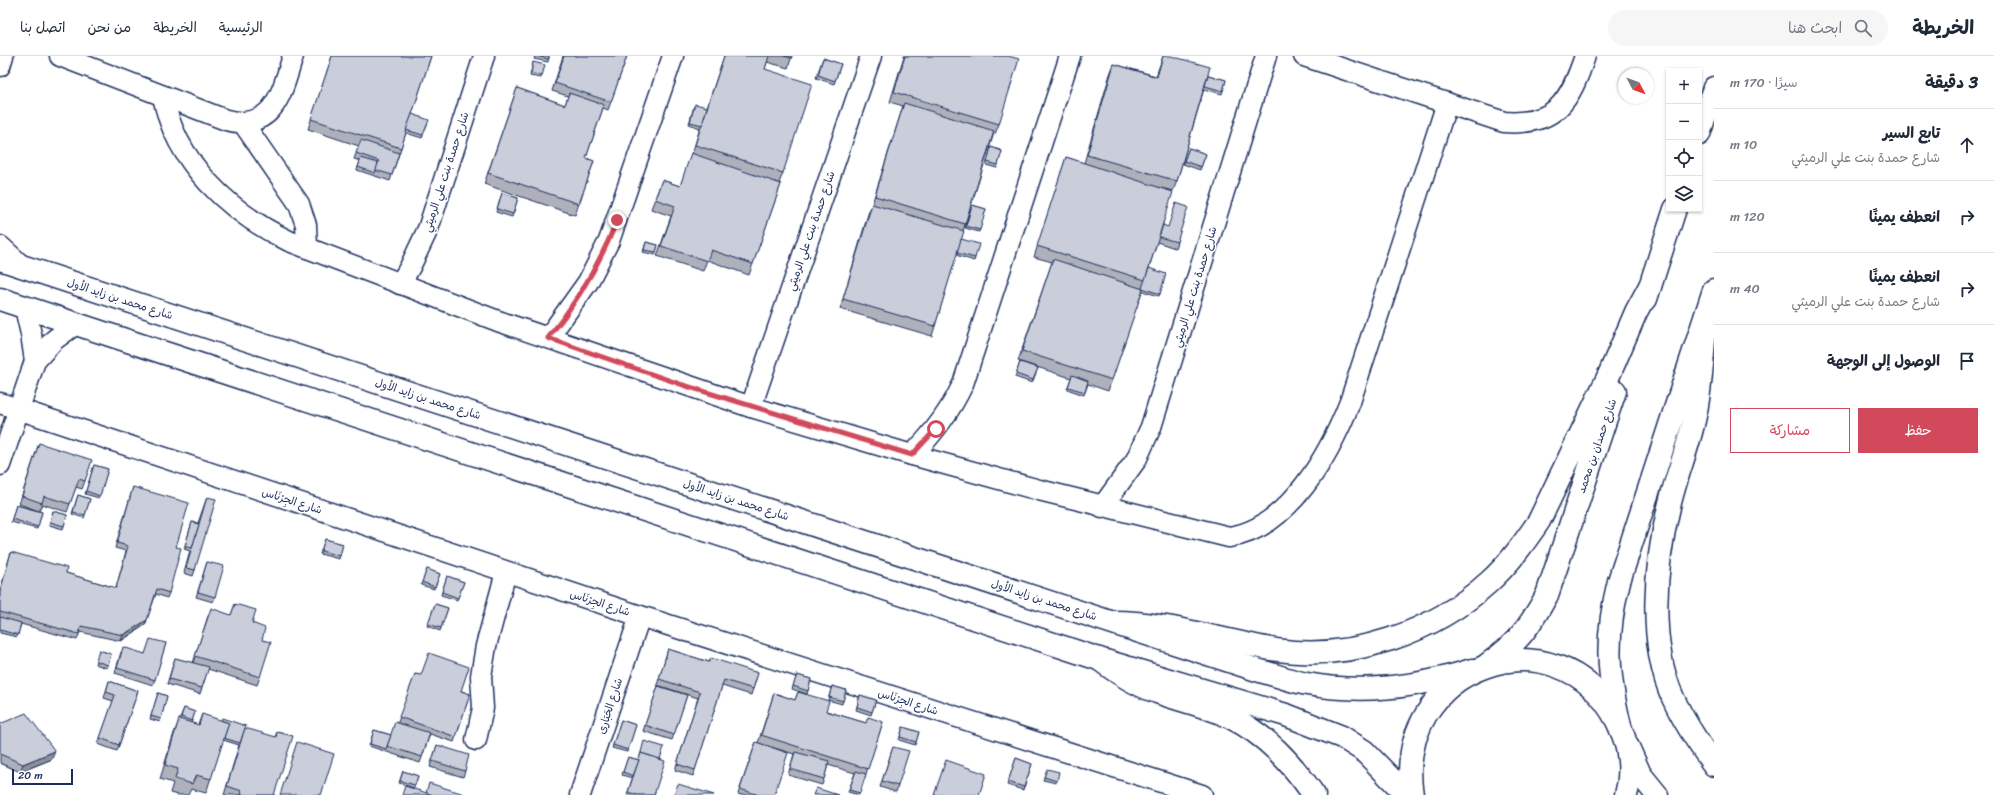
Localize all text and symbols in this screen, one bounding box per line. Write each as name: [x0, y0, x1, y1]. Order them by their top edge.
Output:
search box: [1608, 10, 1888, 46]
text: الخريطة: [1912, 11, 1974, 44]
text: اتصل بنا: [20, 15, 66, 40]
text: من نحن: [88, 15, 131, 40]
text: الخريطة: [153, 15, 197, 40]
text: الرئيسية: [219, 15, 263, 40]
text: ابحث هنا: [1788, 15, 1842, 41]
icon: search: [1852, 17, 1874, 39]
text: 3 دقيقة: [1925, 67, 1978, 97]
north arrow: [1618, 68, 1654, 104]
map controls: [1666, 68, 1702, 212]
button: +: [1666, 68, 1702, 104]
text: سيرًا · 170 m: [1730, 71, 1797, 94]
button: −: [1666, 104, 1702, 140]
street label: شارع حمدة بنت علي الرميثي: [418, 109, 475, 235]
text: تابع السير: [1883, 120, 1940, 146]
text: 10 m: [1730, 133, 1757, 156]
icon: ahead: [1956, 134, 1978, 156]
button: locate: [1666, 140, 1702, 176]
text: شارع حمدة بنت علي الرميثي: [1792, 146, 1940, 169]
street label: شارع حمدة بنت علي الرميثي: [782, 169, 841, 294]
button: layers: [1666, 176, 1702, 212]
text: انعطف يمينًا: [1869, 204, 1940, 230]
text: 120 m: [1730, 205, 1765, 228]
icon: right: [1956, 206, 1978, 228]
route end: [608, 211, 626, 229]
street label: شارع حمدة بنت علي الرميثي: [1168, 224, 1223, 350]
text: انعطف يمينًا: [1869, 264, 1940, 290]
street label: شارع محمد بن زايد الأول: [65, 273, 175, 325]
text: 40 m: [1730, 277, 1760, 300]
icon: right: [1956, 278, 1978, 300]
text: شارع حمدة بنت علي الرميثي: [1792, 290, 1940, 313]
text: الوصول إلى الوجهة: [1827, 348, 1940, 374]
icon: arrive: [1956, 350, 1978, 372]
street label: شارع محمد بن زايد الأول: [373, 373, 483, 425]
street label: شارع حمدان بن محمد: [1572, 396, 1622, 496]
button: مشاركة: [1730, 408, 1850, 453]
button: حفظ: [1858, 408, 1978, 453]
route start: [927, 420, 945, 438]
street label: شارع محمد بن زايد الأول: [681, 474, 791, 526]
street label: شارع الجِرْنَاس: [259, 482, 325, 520]
street label: شارع محمد بن زايد الأول: [989, 574, 1099, 626]
street label: شارع الجِرْنَاس: [567, 584, 633, 622]
street label: شارع الحَبَارى: [592, 675, 628, 737]
street label: شارع الجِرْنَاس: [875, 683, 941, 721]
text: 20 m: [18, 766, 43, 785]
scale bar: [12, 767, 73, 786]

